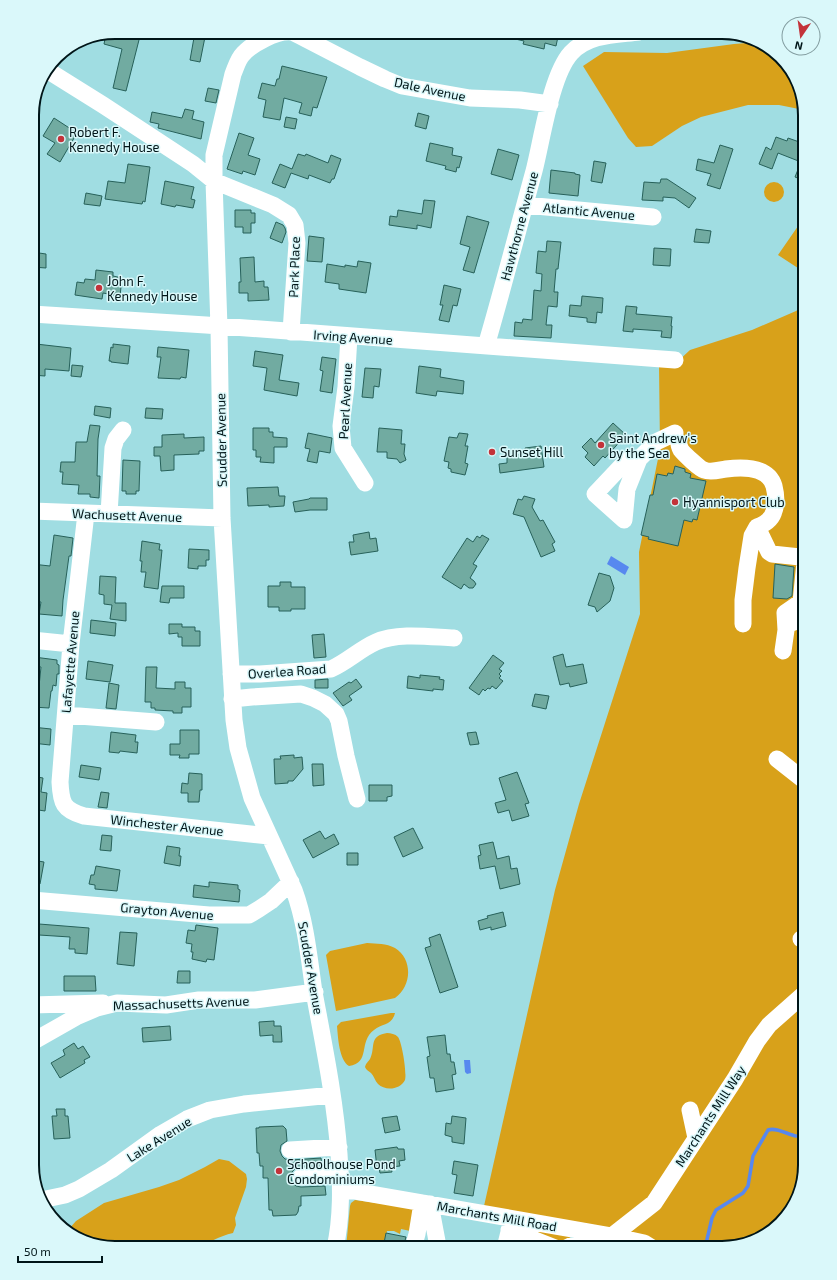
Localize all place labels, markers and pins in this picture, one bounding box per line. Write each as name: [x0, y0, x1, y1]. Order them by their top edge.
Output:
place label: Robert F. Kennedy House: [69, 124, 160, 155]
marker: Robert F. Kennedy House: [56, 134, 66, 144]
place label: John F. Kennedy House: [107, 273, 198, 304]
marker: John F. Kennedy House: [94, 283, 104, 293]
place label: Saint Andrew's by the Sea: [609, 430, 697, 461]
marker: Saint Andrew's by the Sea: [596, 440, 606, 450]
place label: Sunset Hill: [500, 444, 563, 460]
marker: Sunset Hill: [487, 447, 497, 457]
place label: Hyannisport Club: [683, 494, 785, 510]
marker: Hyannisport Club: [670, 497, 680, 507]
place label: Schoolhouse Pond Condominiums: [287, 1156, 396, 1187]
marker: Schoolhouse Pond Condominiums: [274, 1166, 284, 1176]

